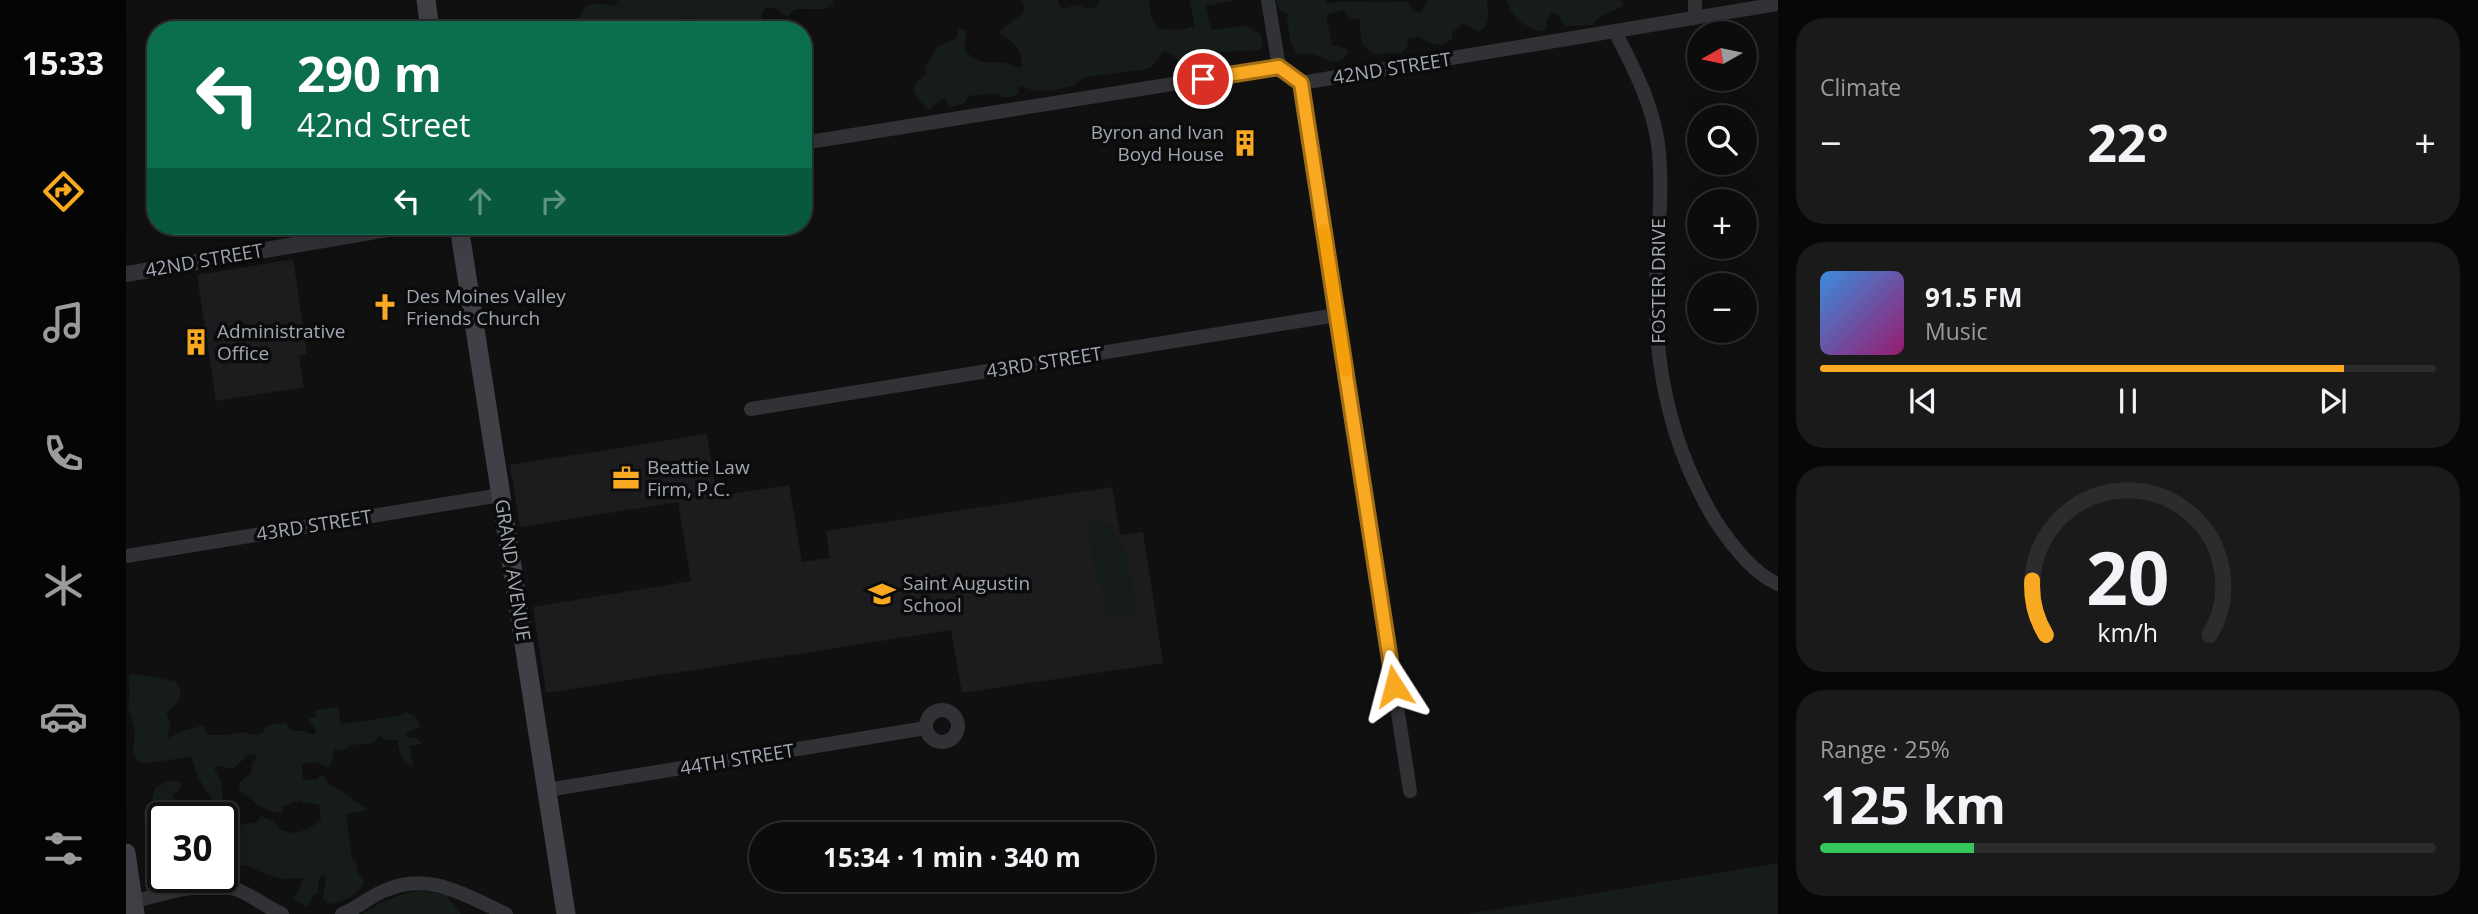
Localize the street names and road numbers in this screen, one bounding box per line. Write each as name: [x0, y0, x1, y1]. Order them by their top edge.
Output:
street label: 42ND STREET: [1331, 46, 1453, 90]
street label: FOSTER DRIVE: [1645, 218, 1671, 344]
street label: 42ND STREET: [143, 237, 265, 283]
street label: 43RD STREET: [984, 340, 1104, 384]
street label: GRAND AVENUE: [489, 497, 537, 643]
street label: 43RD STREET: [254, 503, 374, 547]
street label: 44TH STREET: [678, 737, 797, 781]

